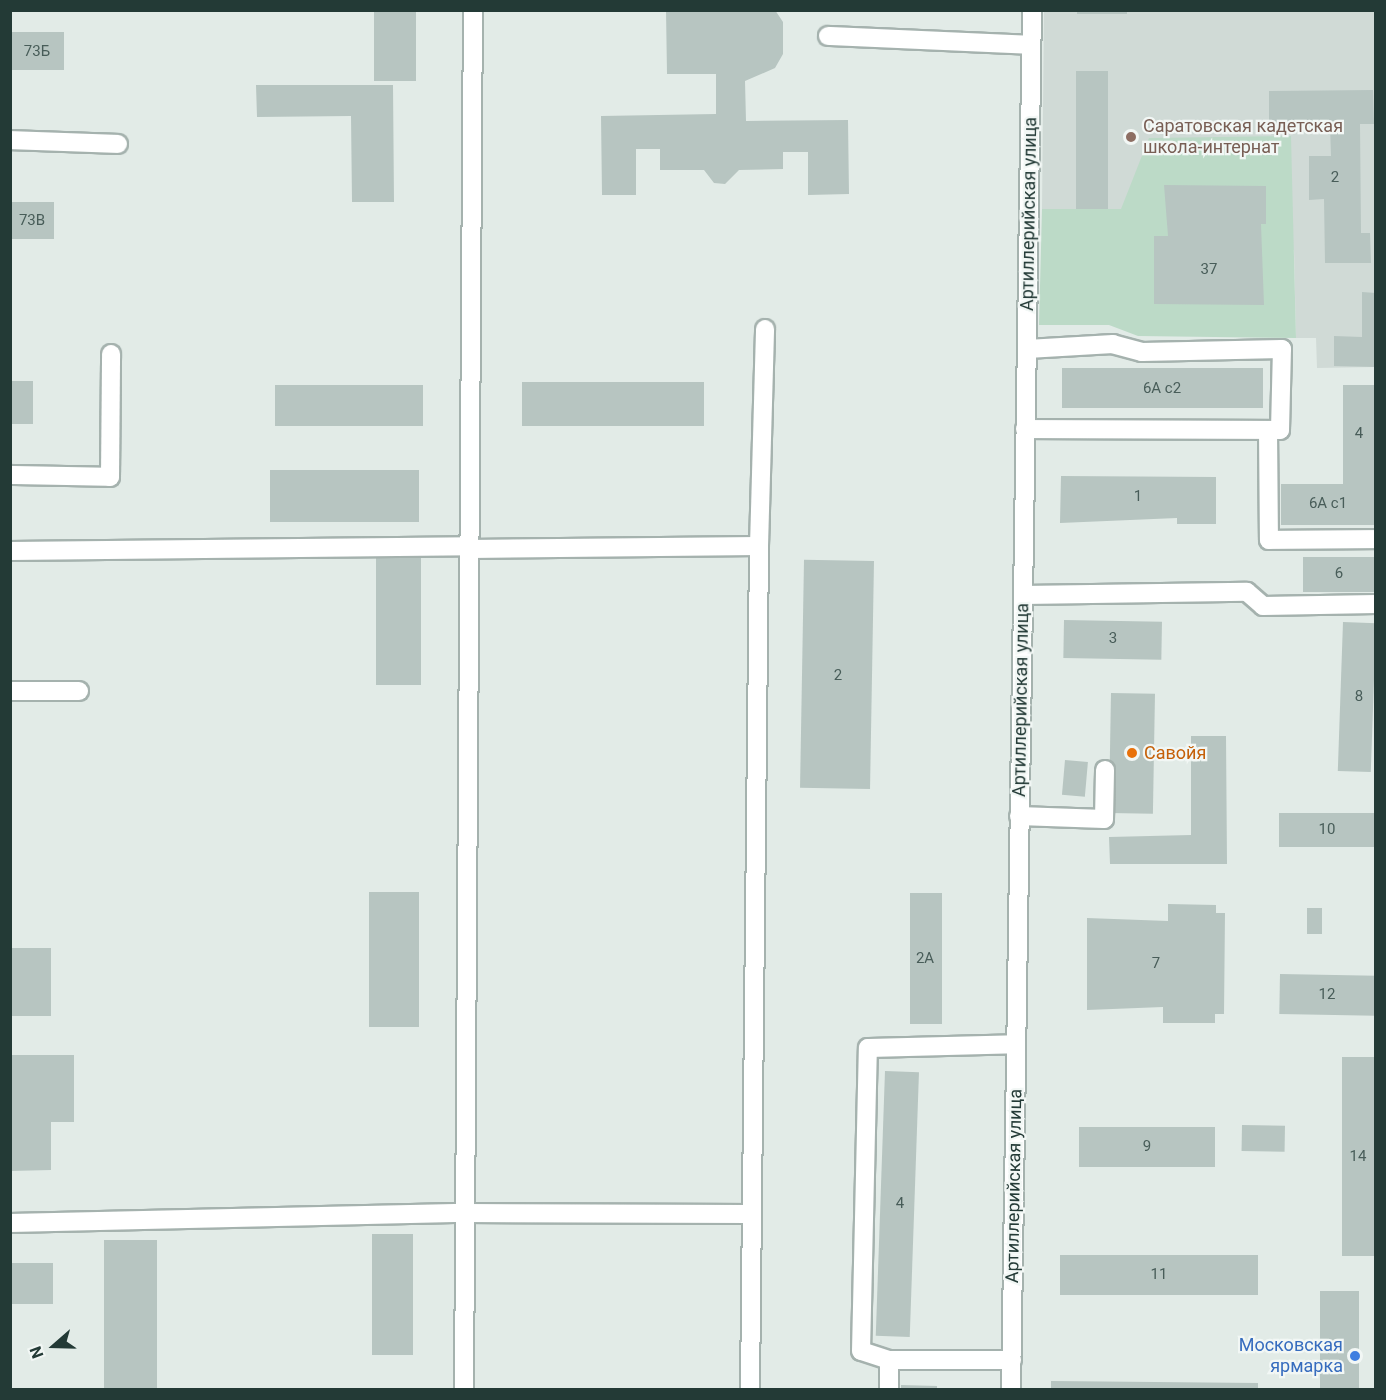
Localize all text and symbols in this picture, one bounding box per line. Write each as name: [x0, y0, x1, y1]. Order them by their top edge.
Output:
house number: 73Б: [24, 43, 50, 61]
place label: Саратовская кадетская школа-интернат: [1143, 116, 1343, 158]
street label: Артиллерийская улица: [1017, 117, 1041, 311]
marker: Саратовская кадетская школа-интернат: [1124, 130, 1138, 144]
house number: 2: [1331, 169, 1339, 187]
house number: 73В: [19, 212, 45, 230]
house number: 37: [1201, 261, 1217, 279]
house number: 6А с2: [1143, 380, 1181, 398]
house number: 4: [1355, 425, 1363, 443]
house number: 1: [1134, 488, 1142, 506]
house number: 6А с1: [1309, 495, 1347, 513]
house number: 6: [1335, 565, 1343, 583]
street label: Артиллерийская улица: [1009, 603, 1033, 797]
house number: 3: [1109, 630, 1117, 648]
house number: 2: [834, 667, 842, 685]
house number: 8: [1355, 688, 1363, 706]
place label: Савойя: [1144, 742, 1206, 764]
marker: Савойя: [1125, 746, 1139, 760]
house number: 10: [1319, 821, 1335, 839]
house number: 2А: [916, 950, 934, 968]
house number: 7: [1152, 955, 1160, 973]
house number: 12: [1319, 986, 1335, 1004]
street label: Артиллерийская улица: [1002, 1089, 1026, 1283]
house number: 9: [1143, 1138, 1151, 1156]
house number: 14: [1350, 1148, 1366, 1166]
house number: 4: [896, 1195, 904, 1213]
house number: 11: [1151, 1266, 1167, 1284]
north arrow: [24, 1316, 84, 1376]
place label: Московская ярмарка: [1239, 1335, 1343, 1378]
text: N: [26, 1344, 47, 1361]
marker: Московская ярмарка: [1348, 1349, 1362, 1363]

